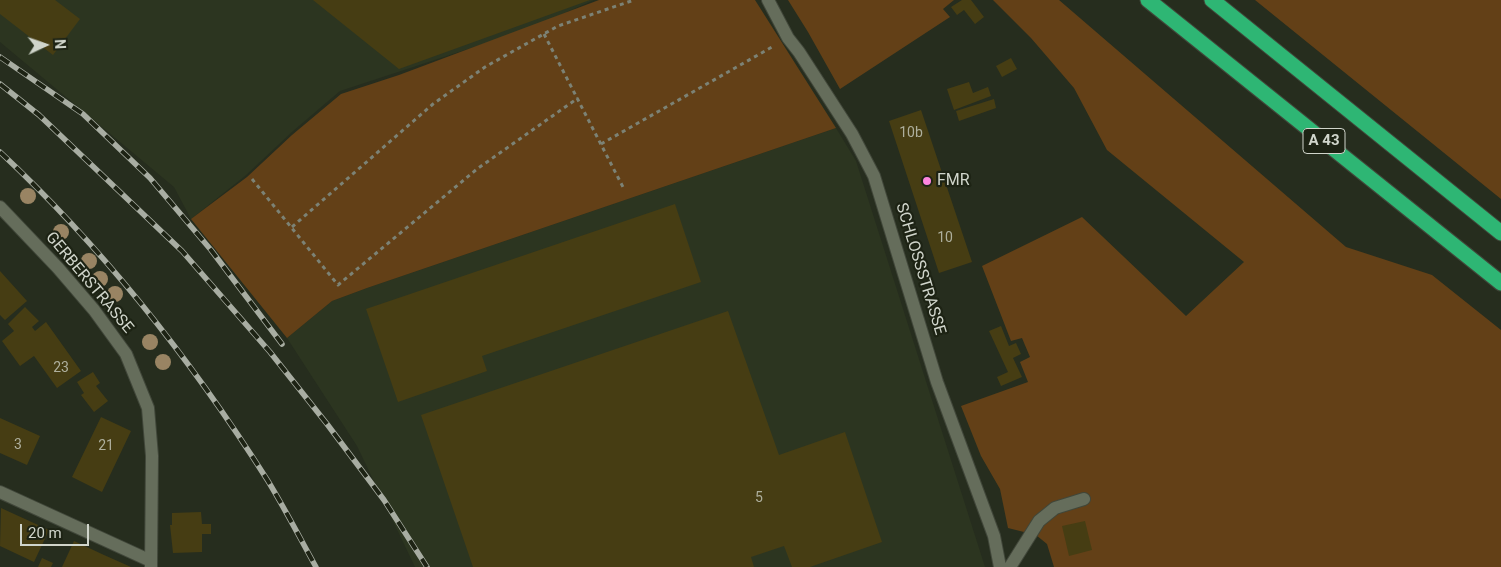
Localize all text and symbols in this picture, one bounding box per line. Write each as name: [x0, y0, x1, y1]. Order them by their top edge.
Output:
north arrow: [20, 20, 70, 70]
text: N: [52, 39, 68, 50]
house number: 10b: [899, 125, 923, 141]
road number: A 43: [1303, 128, 1345, 154]
place label: FMR: [937, 171, 970, 191]
marker: FMR: [921, 175, 933, 187]
street label: SCHLOSSSTRASSE: [891, 201, 949, 337]
street label: GERBERSTRASSE: [41, 228, 137, 338]
house number: 10: [937, 230, 953, 246]
house number: 23: [53, 360, 69, 376]
house number: 3: [14, 437, 22, 453]
house number: 21: [98, 438, 114, 454]
house number: 5: [755, 490, 763, 506]
scale bar: [22, 514, 91, 546]
text: 20 m: [28, 524, 62, 542]

